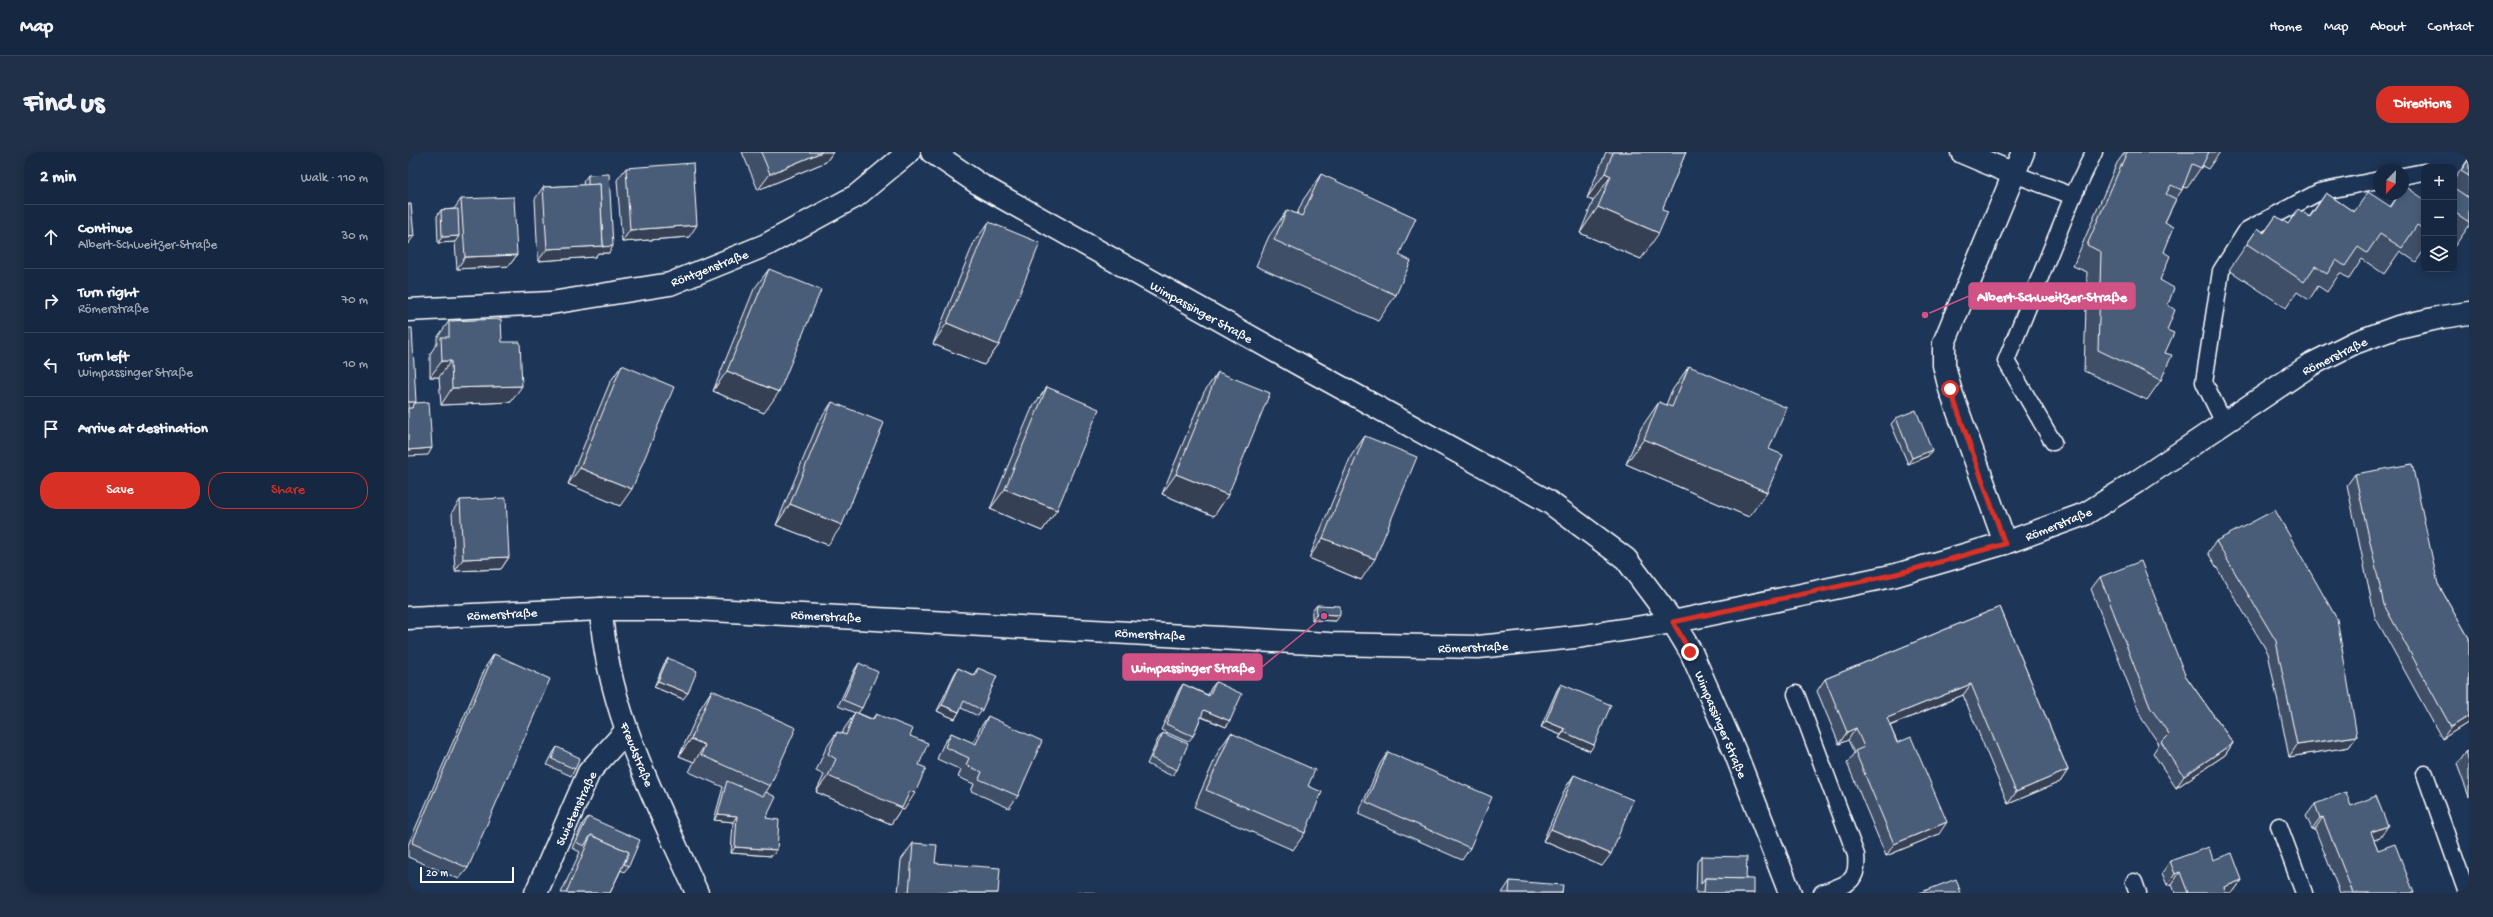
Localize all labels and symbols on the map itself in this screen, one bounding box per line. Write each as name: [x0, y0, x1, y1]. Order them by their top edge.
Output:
north arrow: [2373, 164, 2409, 200]
street label: Röntgenstraße: [669, 248, 751, 291]
street label: Wimpassinger Straße: [1147, 279, 1255, 348]
callout: Albert-Schweitzer-Straße: [1969, 283, 2135, 309]
text: Albert-Schweitzer-Straße: [1976, 290, 2128, 307]
street label: Römerstraße: [2300, 335, 2370, 379]
route start: [1941, 380, 1959, 398]
street label: Römerstraße: [2023, 505, 2095, 546]
street label: Römerstraße: [466, 606, 538, 625]
street label: Römerstraße: [790, 608, 862, 627]
street label: Römerstraße: [1114, 626, 1186, 645]
street label: Römerstraße: [1438, 640, 1509, 657]
route end: [1681, 643, 1699, 661]
callout: Wimpassinger Straße: [1123, 654, 1262, 680]
text: Wimpassinger Straße: [1130, 661, 1256, 678]
street label: Wimpassinger Straße: [1690, 669, 1749, 781]
street label: Freudstraße: [616, 720, 656, 790]
street label: Swietenstraße: [553, 769, 601, 849]
scale bar: [420, 865, 514, 884]

